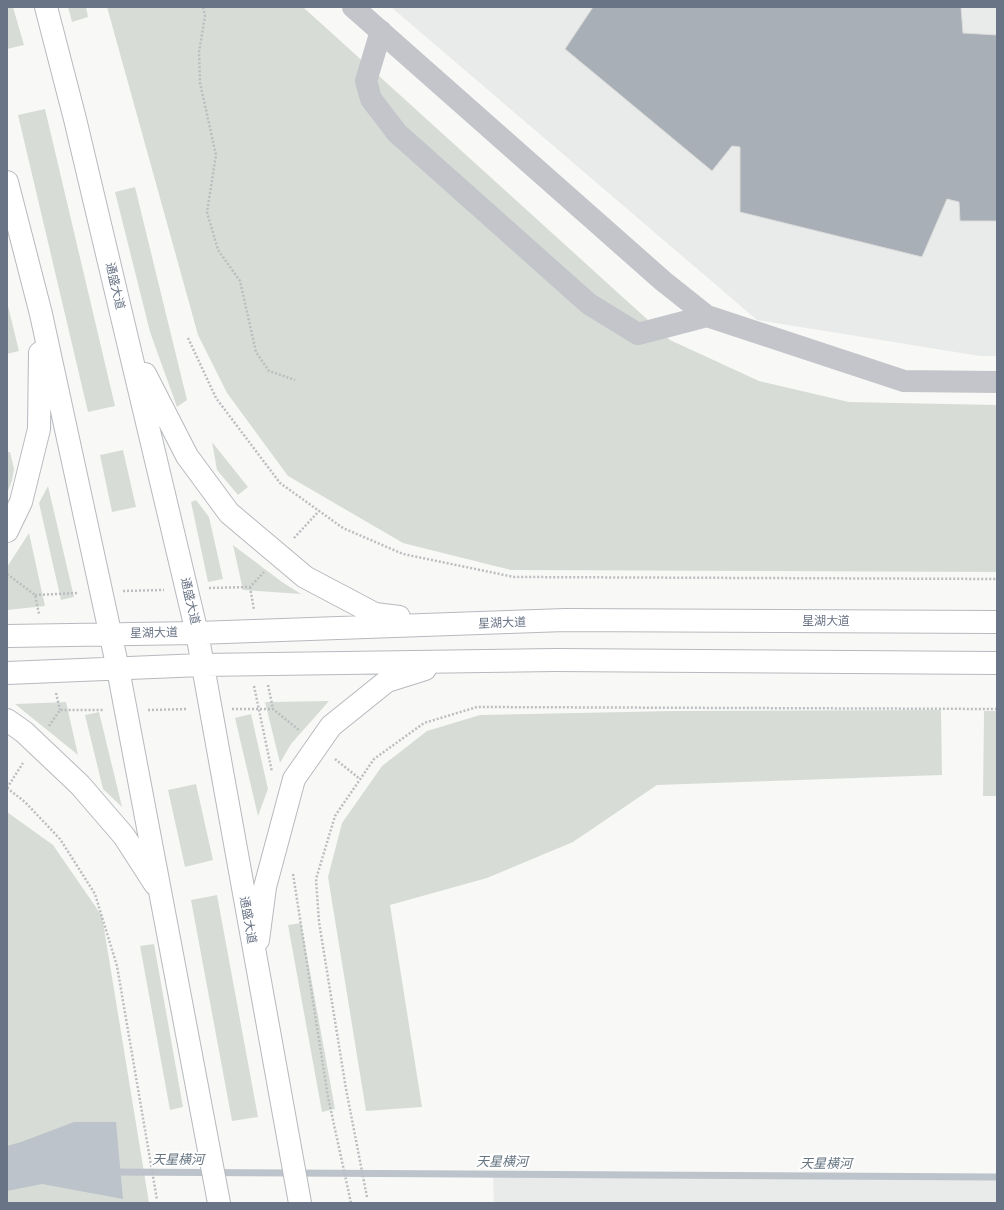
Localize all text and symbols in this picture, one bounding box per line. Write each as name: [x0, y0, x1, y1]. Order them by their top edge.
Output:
street label: 通盛大道: [103, 261, 127, 311]
street label: 通盛大道: [178, 576, 202, 626]
street label: 星湖大道: [802, 614, 850, 628]
street label: 星湖大道: [478, 615, 526, 631]
street label: 星湖大道: [130, 625, 178, 641]
street label: 通盛大道: [237, 895, 259, 945]
water label: 天星横河: [152, 1152, 204, 1168]
water label: 天星横河: [476, 1154, 528, 1170]
water label: 天星横河: [800, 1156, 852, 1172]

